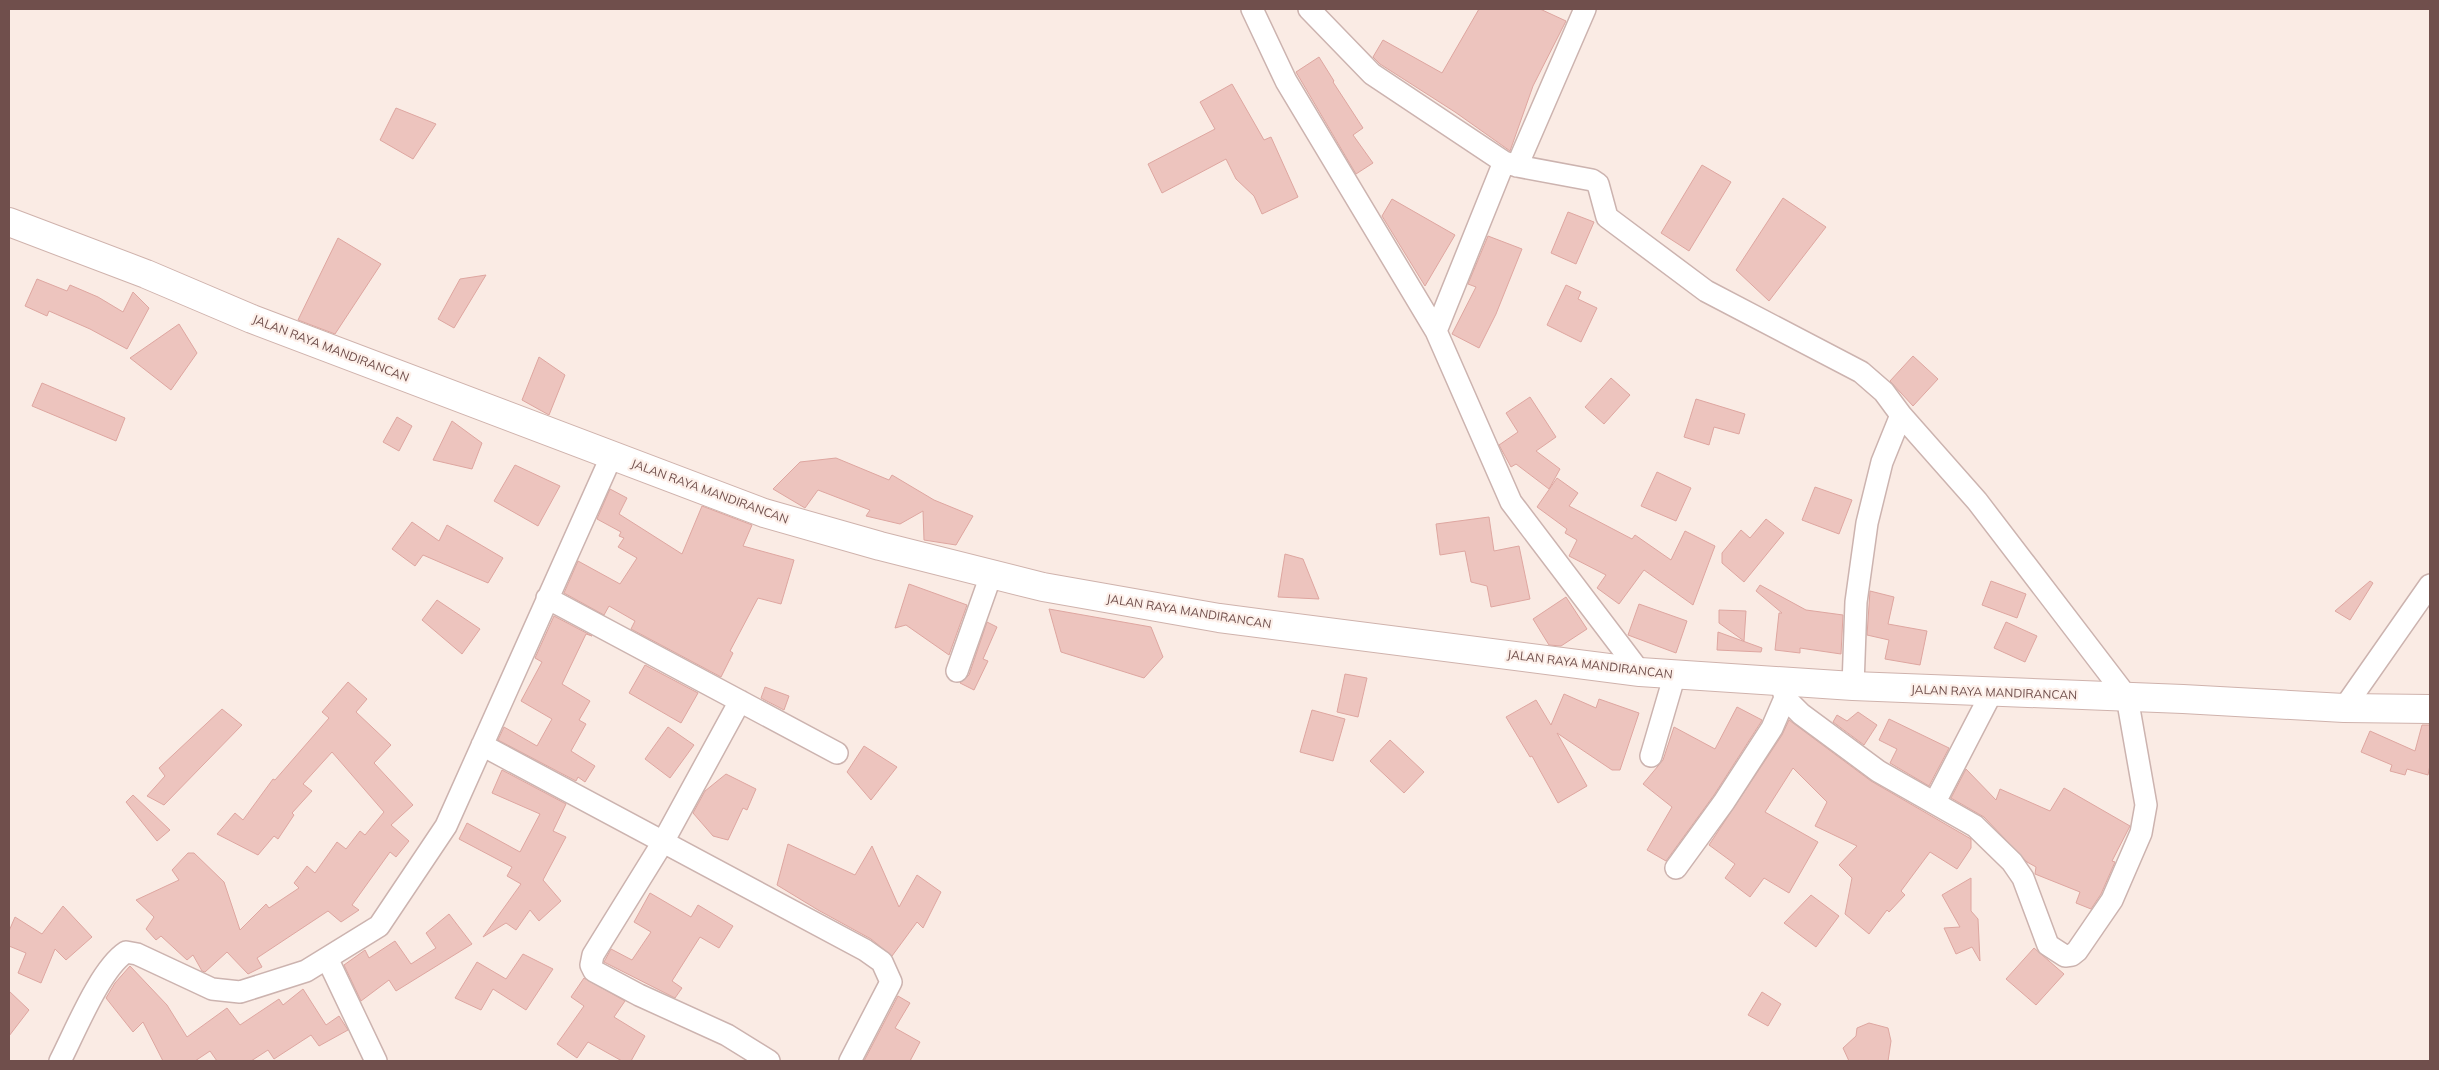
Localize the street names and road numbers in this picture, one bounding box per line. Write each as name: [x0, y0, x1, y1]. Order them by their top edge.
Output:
street label: JALAN RAYA MANDIRANCAN: [251, 311, 411, 385]
street label: JALAN RAYA MANDIRANCAN: [629, 455, 791, 527]
street label: JALAN RAYA MANDIRANCAN: [1106, 591, 1272, 631]
street label: JALAN RAYA MANDIRANCAN: [1506, 646, 1674, 682]
street label: JALAN RAYA MANDIRANCAN: [1911, 682, 2077, 702]

